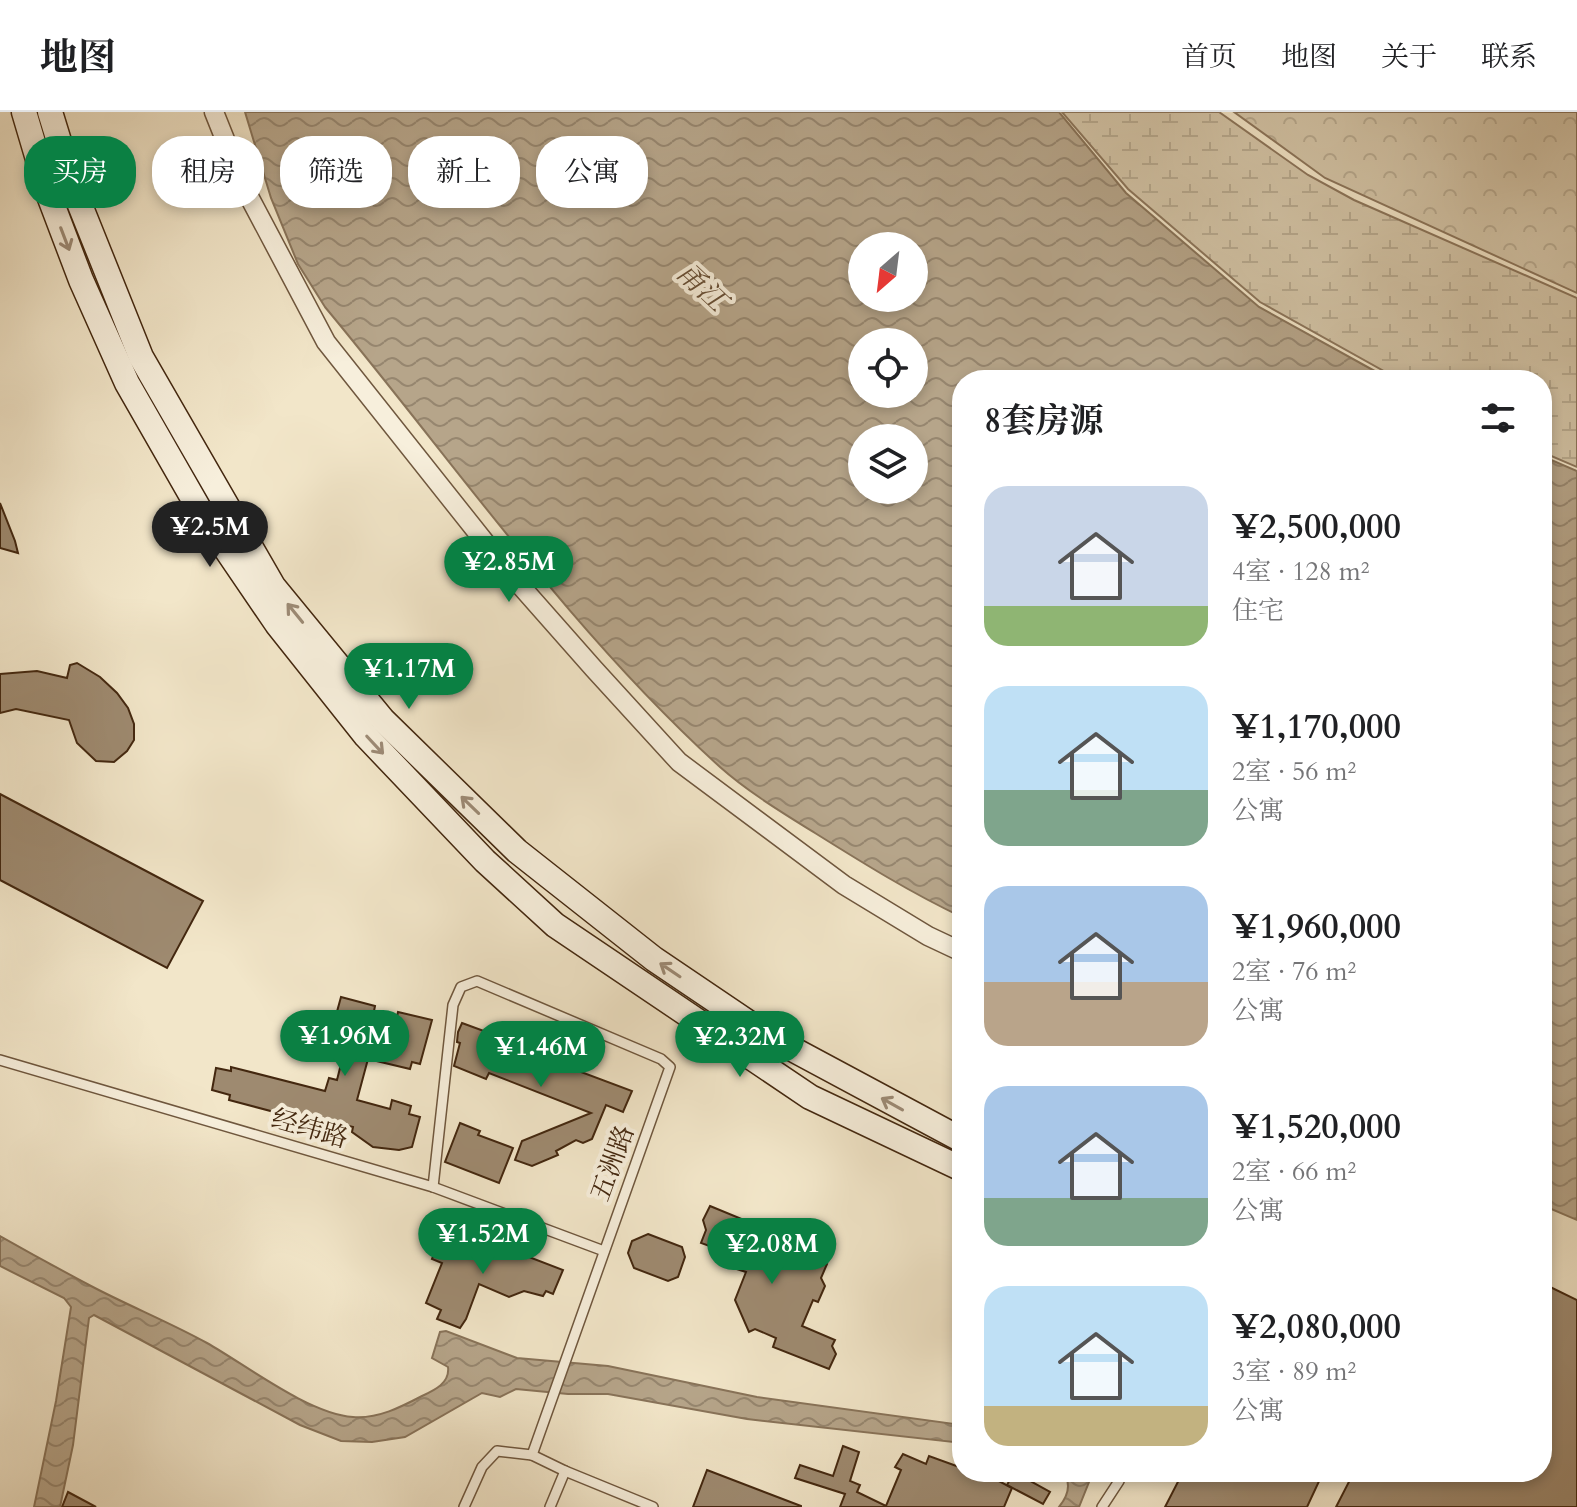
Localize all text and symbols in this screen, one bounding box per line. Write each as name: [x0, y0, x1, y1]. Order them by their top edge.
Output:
text: 地图: [40, 32, 116, 84]
text: 首页: [1181, 38, 1237, 76]
text: 地图: [1281, 38, 1337, 76]
text: 关于: [1381, 38, 1437, 76]
text: 联系: [1481, 38, 1537, 76]
chip: 买房: [24, 136, 136, 208]
chip: 租房: [152, 136, 264, 208]
chip: 筛选: [280, 136, 392, 208]
chip: 新上: [408, 136, 520, 208]
chip: 公寓: [536, 136, 648, 208]
one-way arrow: [59, 227, 73, 251]
north arrow: [848, 232, 928, 312]
map controls: [848, 232, 928, 504]
water label: 甬江: [668, 254, 738, 322]
button: locate: [848, 328, 928, 408]
icon: filters: [1476, 396, 1520, 440]
text: 8套房源: [984, 398, 1103, 444]
button: layers: [848, 424, 928, 504]
pin: ¥2.5M: [154, 501, 266, 569]
text: ¥2,500,000: [1232, 504, 1401, 550]
text: ¥2.5M: [170, 509, 250, 544]
icon: home: [1048, 518, 1144, 614]
pin: ¥2.85M: [444, 536, 574, 604]
text: ¥2.85M: [462, 544, 556, 579]
text: 4室 · 128 m²: [1232, 554, 1370, 589]
text: 住宅: [1232, 593, 1284, 628]
one-way arrow: [286, 603, 304, 624]
pin: ¥1.17M: [344, 643, 474, 711]
text: ¥1.17M: [362, 651, 456, 686]
text: ¥1,170,000: [1232, 704, 1401, 750]
icon: home: [1048, 718, 1144, 814]
one-way arrow: [365, 735, 384, 755]
text: 2室 · 56 m²: [1232, 754, 1356, 789]
text: 公寓: [1232, 793, 1284, 828]
one-way arrow: [460, 795, 480, 814]
text: ¥1,960,000: [1232, 904, 1401, 950]
icon: home: [1048, 918, 1144, 1014]
text: 2室 · 76 m²: [1232, 954, 1356, 989]
one-way arrow: [660, 962, 682, 978]
text: 公寓: [1232, 993, 1284, 1028]
pin: ¥1.96M: [280, 1010, 410, 1078]
pin: ¥2.32M: [675, 1011, 805, 1079]
text: ¥1.96M: [298, 1018, 392, 1053]
text: ¥2.32M: [693, 1019, 787, 1054]
pin: ¥1.46M: [476, 1021, 606, 1089]
text: ¥1.46M: [494, 1029, 588, 1064]
one-way arrow: [881, 1096, 905, 1112]
street label: 经纬路: [268, 1101, 352, 1156]
text: ¥1,520,000: [1232, 1104, 1401, 1150]
icon: home: [1048, 1118, 1144, 1214]
street label: 五洲路: [583, 1121, 642, 1206]
text: 2室 · 66 m²: [1232, 1154, 1356, 1189]
text: 公寓: [1232, 1193, 1284, 1228]
pin: ¥1.52M: [418, 1208, 548, 1276]
text: ¥1.52M: [436, 1216, 530, 1251]
pin: ¥2.08M: [707, 1218, 837, 1286]
text: ¥2.08M: [725, 1226, 819, 1261]
text: ¥2,080,000: [1232, 1304, 1401, 1350]
icon: home: [1048, 1318, 1144, 1414]
text: 3室 · 89 m²: [1232, 1354, 1356, 1389]
text: 公寓: [1232, 1393, 1284, 1428]

